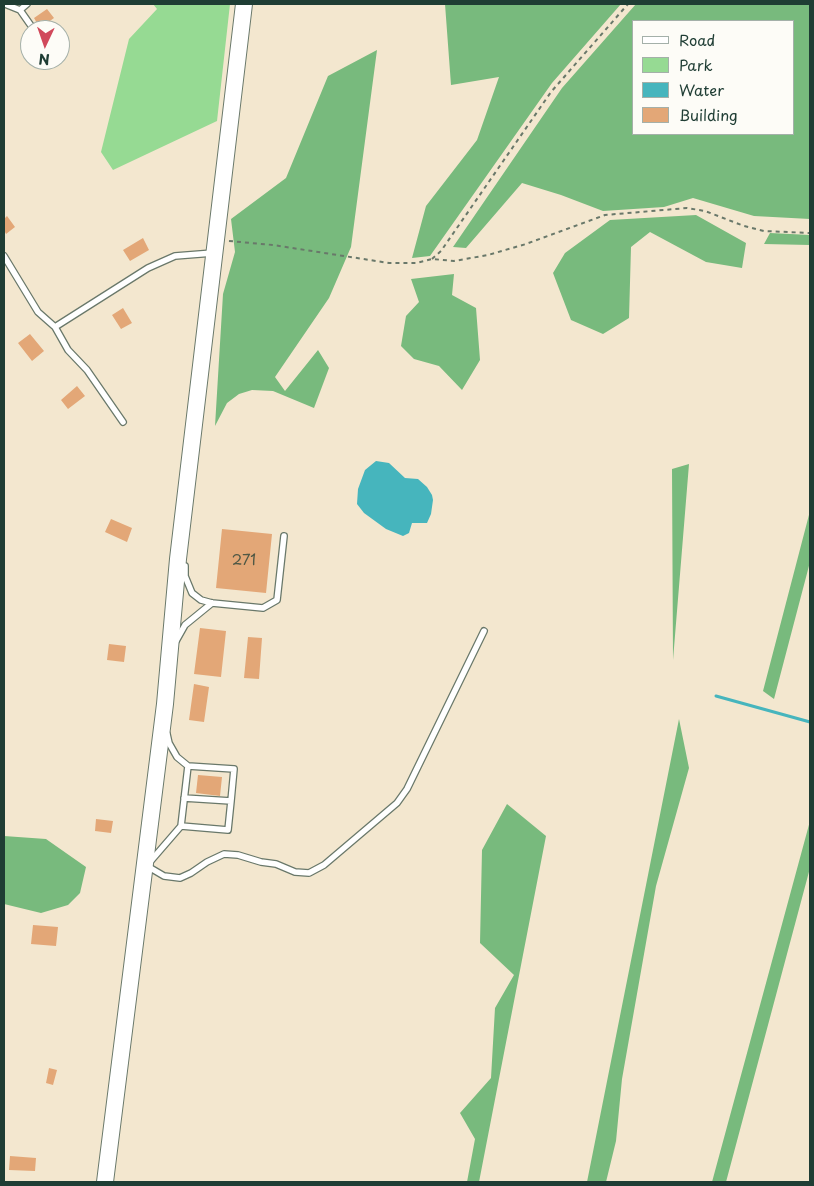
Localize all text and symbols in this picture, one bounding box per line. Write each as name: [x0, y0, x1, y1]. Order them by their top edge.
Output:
north arrow: [20, 20, 70, 70]
legend: [632, 20, 794, 135]
text: Road: [679, 28, 715, 51]
text: N: [38, 49, 50, 70]
text: Park: [679, 53, 713, 76]
text: Water: [679, 78, 724, 101]
text: Building: [679, 103, 738, 126]
house number: 271: [232, 552, 256, 570]

